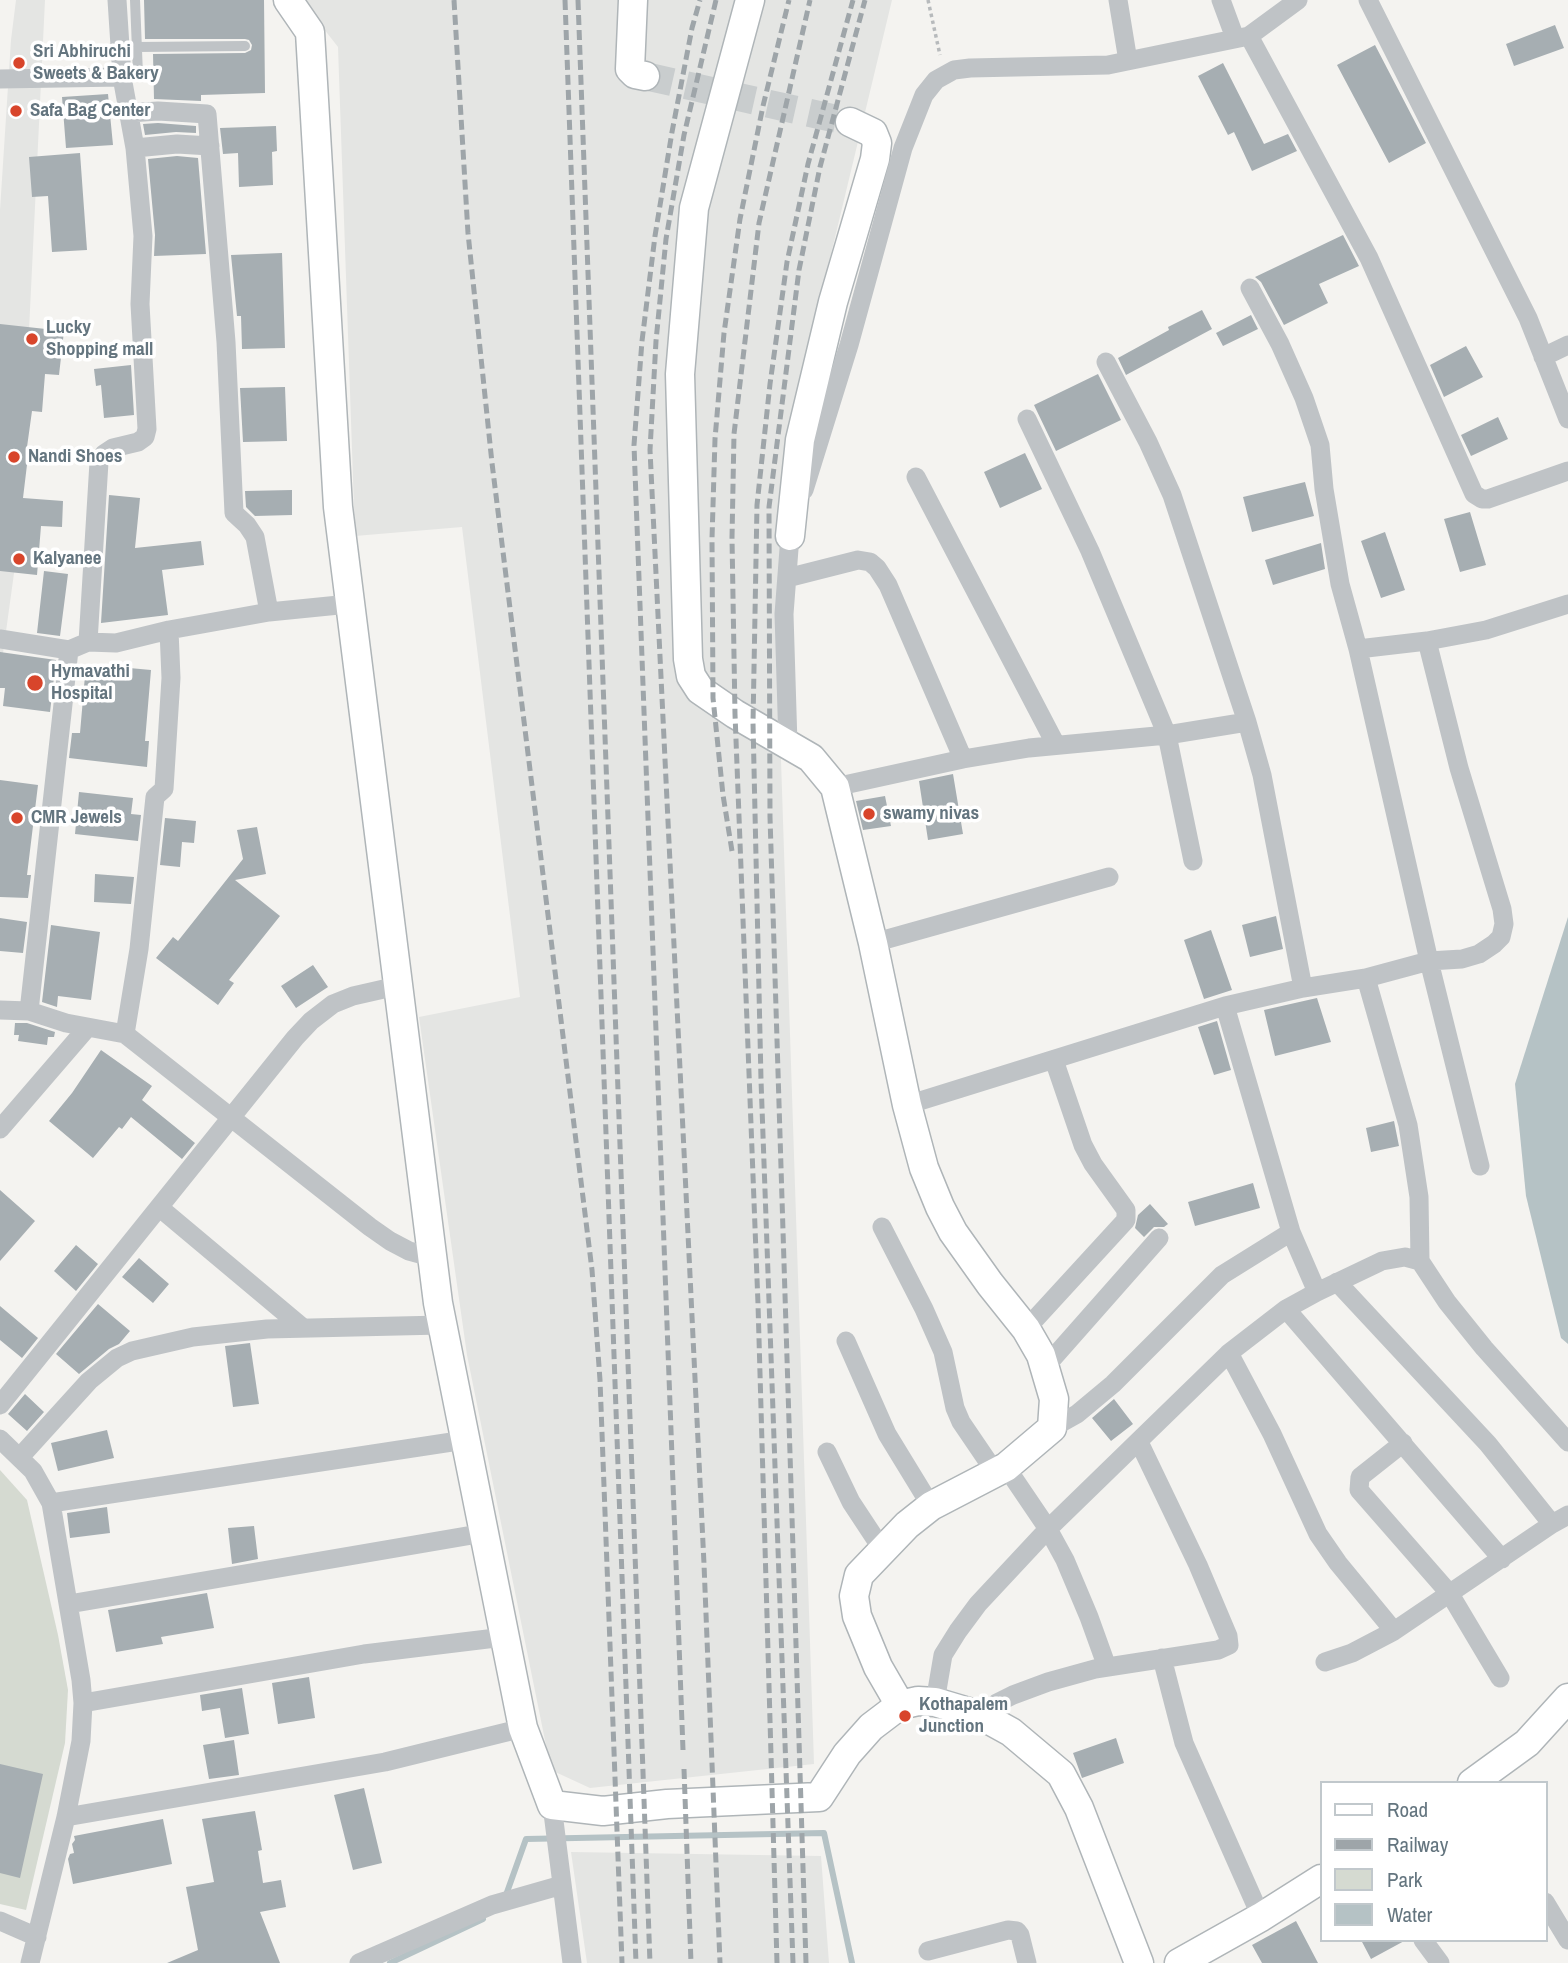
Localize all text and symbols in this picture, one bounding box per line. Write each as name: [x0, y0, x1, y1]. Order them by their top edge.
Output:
place label: Sri Abhiruchi Sweets & Bakery: [33, 41, 159, 85]
marker: Sri Abhiruchi Sweets & Bakery: [11, 55, 27, 71]
place label: Safa Bag Center: [30, 100, 150, 122]
marker: Safa Bag Center: [8, 103, 24, 119]
place label: Lucky Shopping mall: [46, 317, 153, 361]
marker: Lucky Shopping mall: [24, 331, 40, 347]
place label: Nandi Shoes: [28, 446, 122, 468]
marker: Nandi Shoes: [6, 449, 22, 465]
place label: Kalyanee: [33, 548, 101, 570]
marker: Kalyanee: [11, 551, 27, 567]
place label: Hymavathi Hospital: [51, 661, 130, 705]
marker: Hymavathi Hospital: [25, 673, 45, 693]
place label: swamy nivas: [883, 803, 979, 825]
marker: swamy nivas: [861, 806, 877, 822]
place label: CMR Jewels: [31, 807, 122, 829]
marker: CMR Jewels: [9, 810, 25, 826]
place label: Kothapalem Junction: [919, 1694, 1008, 1738]
marker: Kothapalem Junction: [897, 1708, 913, 1724]
legend: [1320, 1781, 1547, 1942]
text: Road: [1387, 1795, 1428, 1824]
text: Railway: [1387, 1830, 1448, 1859]
text: Park: [1387, 1865, 1422, 1894]
text: Water: [1387, 1900, 1432, 1929]

